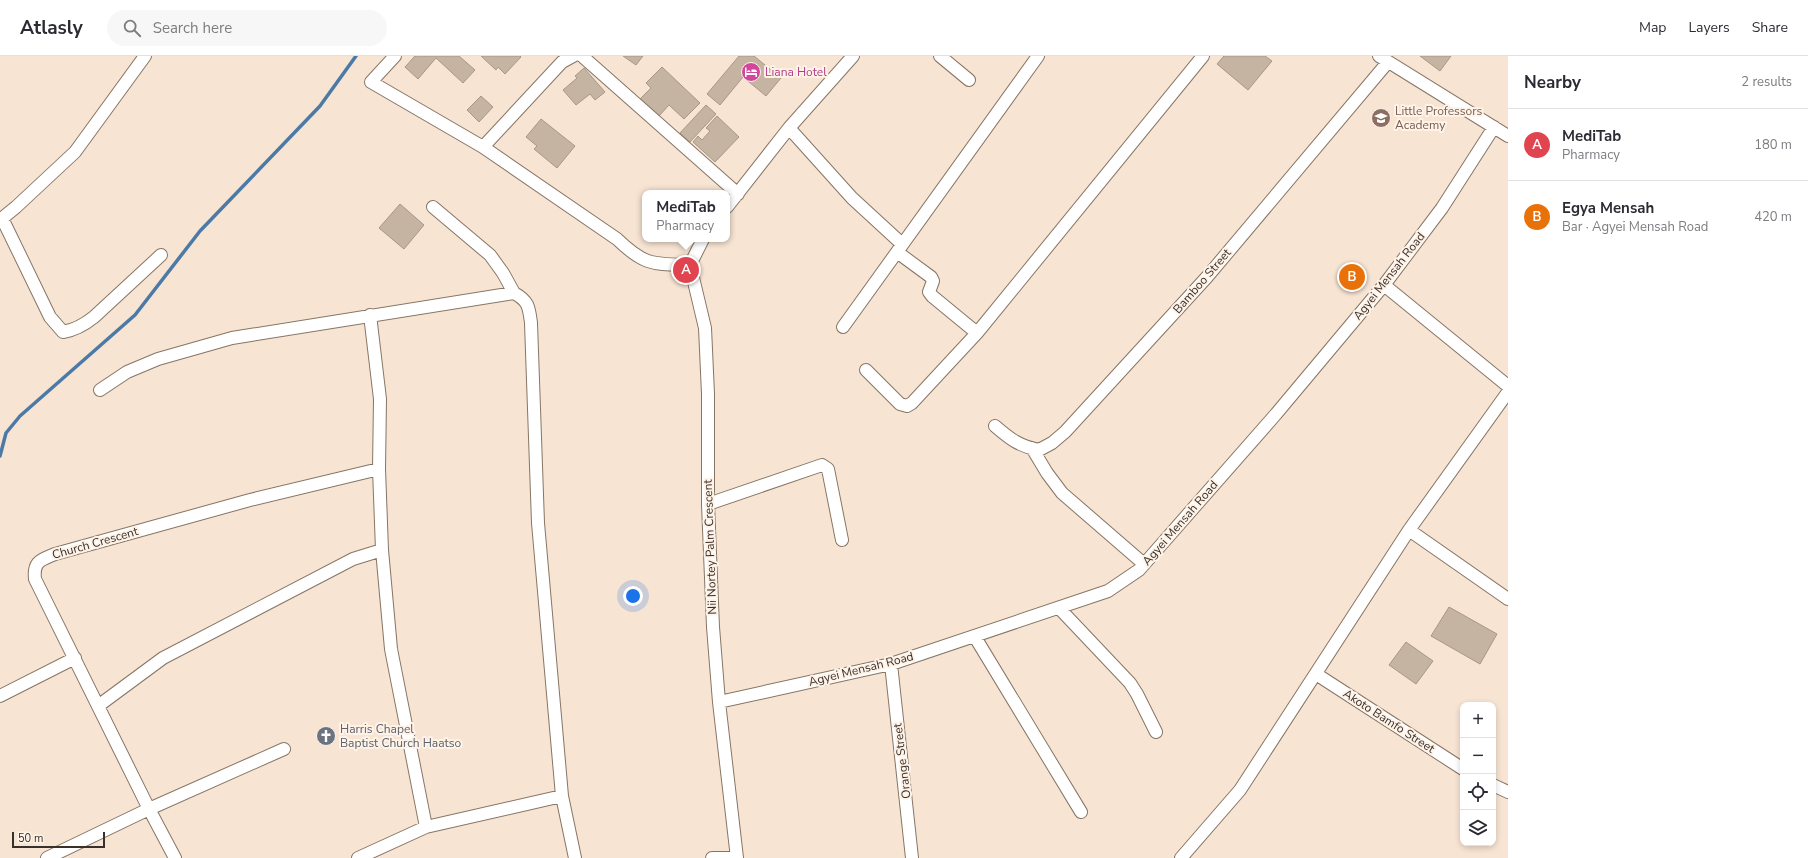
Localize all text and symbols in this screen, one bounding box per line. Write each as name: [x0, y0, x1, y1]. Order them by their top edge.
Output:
search box: [107, 10, 387, 46]
text: Atlasly: [20, 15, 83, 41]
icon: search: [121, 17, 143, 39]
text: Search here: [153, 18, 232, 38]
text: Map: [1639, 18, 1666, 37]
text: Layers: [1688, 18, 1730, 37]
text: Share: [1752, 18, 1788, 37]
hotel icon: Liana Hotel: [740, 61, 762, 83]
place label: Liana Hotel: [765, 64, 827, 80]
text: Nearby: [1524, 71, 1581, 94]
text: 2 results: [1741, 73, 1792, 91]
place label: Little Professors Academy: [1395, 103, 1482, 133]
school or university icon: Little Professors Academy: [1370, 107, 1392, 129]
text: MediTab: [1562, 126, 1621, 146]
text: A: [1532, 136, 1542, 154]
text: 180 m: [1754, 136, 1792, 154]
text: Pharmacy: [1562, 146, 1620, 164]
popup: [642, 190, 730, 242]
text: MediTab: [656, 197, 716, 217]
text: Egya Mensah: [1562, 198, 1654, 218]
text: B: [1533, 208, 1541, 226]
text: 420 m: [1754, 208, 1792, 226]
text: Pharmacy: [656, 217, 714, 235]
text: Bar · Agyei Mensah Road: [1562, 218, 1708, 236]
street label: Agyei Mensah Road: [1350, 229, 1428, 323]
street label: Bamboo Street: [1169, 245, 1235, 317]
pin: A: [673, 255, 699, 285]
pin: B: [1339, 262, 1365, 292]
street label: Agyei Mensah Road: [1139, 477, 1221, 569]
street label: Nii Nortey Palm Crescent: [700, 478, 720, 615]
street label: Church Crescent: [50, 523, 141, 563]
your location: [623, 586, 643, 606]
street label: Agyei Mensah Road: [807, 648, 915, 690]
street label: Akoto Bamfo Street: [1340, 685, 1439, 757]
map controls: [1460, 702, 1496, 846]
button: +: [1460, 702, 1496, 738]
place label: Harris Chapel Baptist Church Haatso: [340, 721, 462, 751]
street label: Orange Street: [889, 722, 915, 800]
church icon: Harris Chapel Baptist Church Haatso: [315, 725, 337, 747]
button: −: [1460, 738, 1496, 774]
button: locate: [1460, 774, 1496, 810]
button: layers: [1460, 810, 1496, 846]
scale bar: [12, 830, 105, 849]
text: 50 m: [18, 831, 43, 846]

